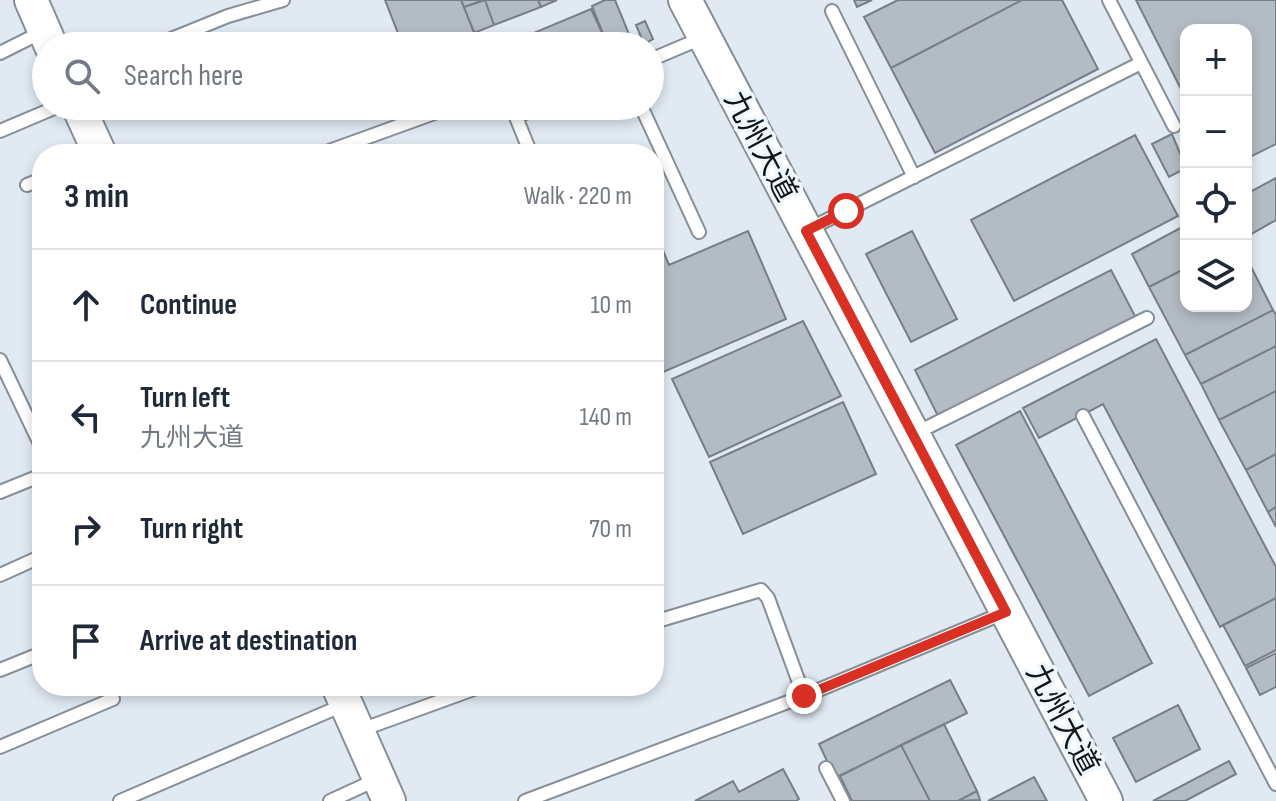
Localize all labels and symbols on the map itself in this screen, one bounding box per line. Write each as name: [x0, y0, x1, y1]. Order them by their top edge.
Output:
street label: 九州大道: [716, 85, 804, 208]
route start: [828, 193, 864, 229]
street label: 九州大道: [1018, 658, 1106, 781]
route end: [786, 678, 822, 714]

